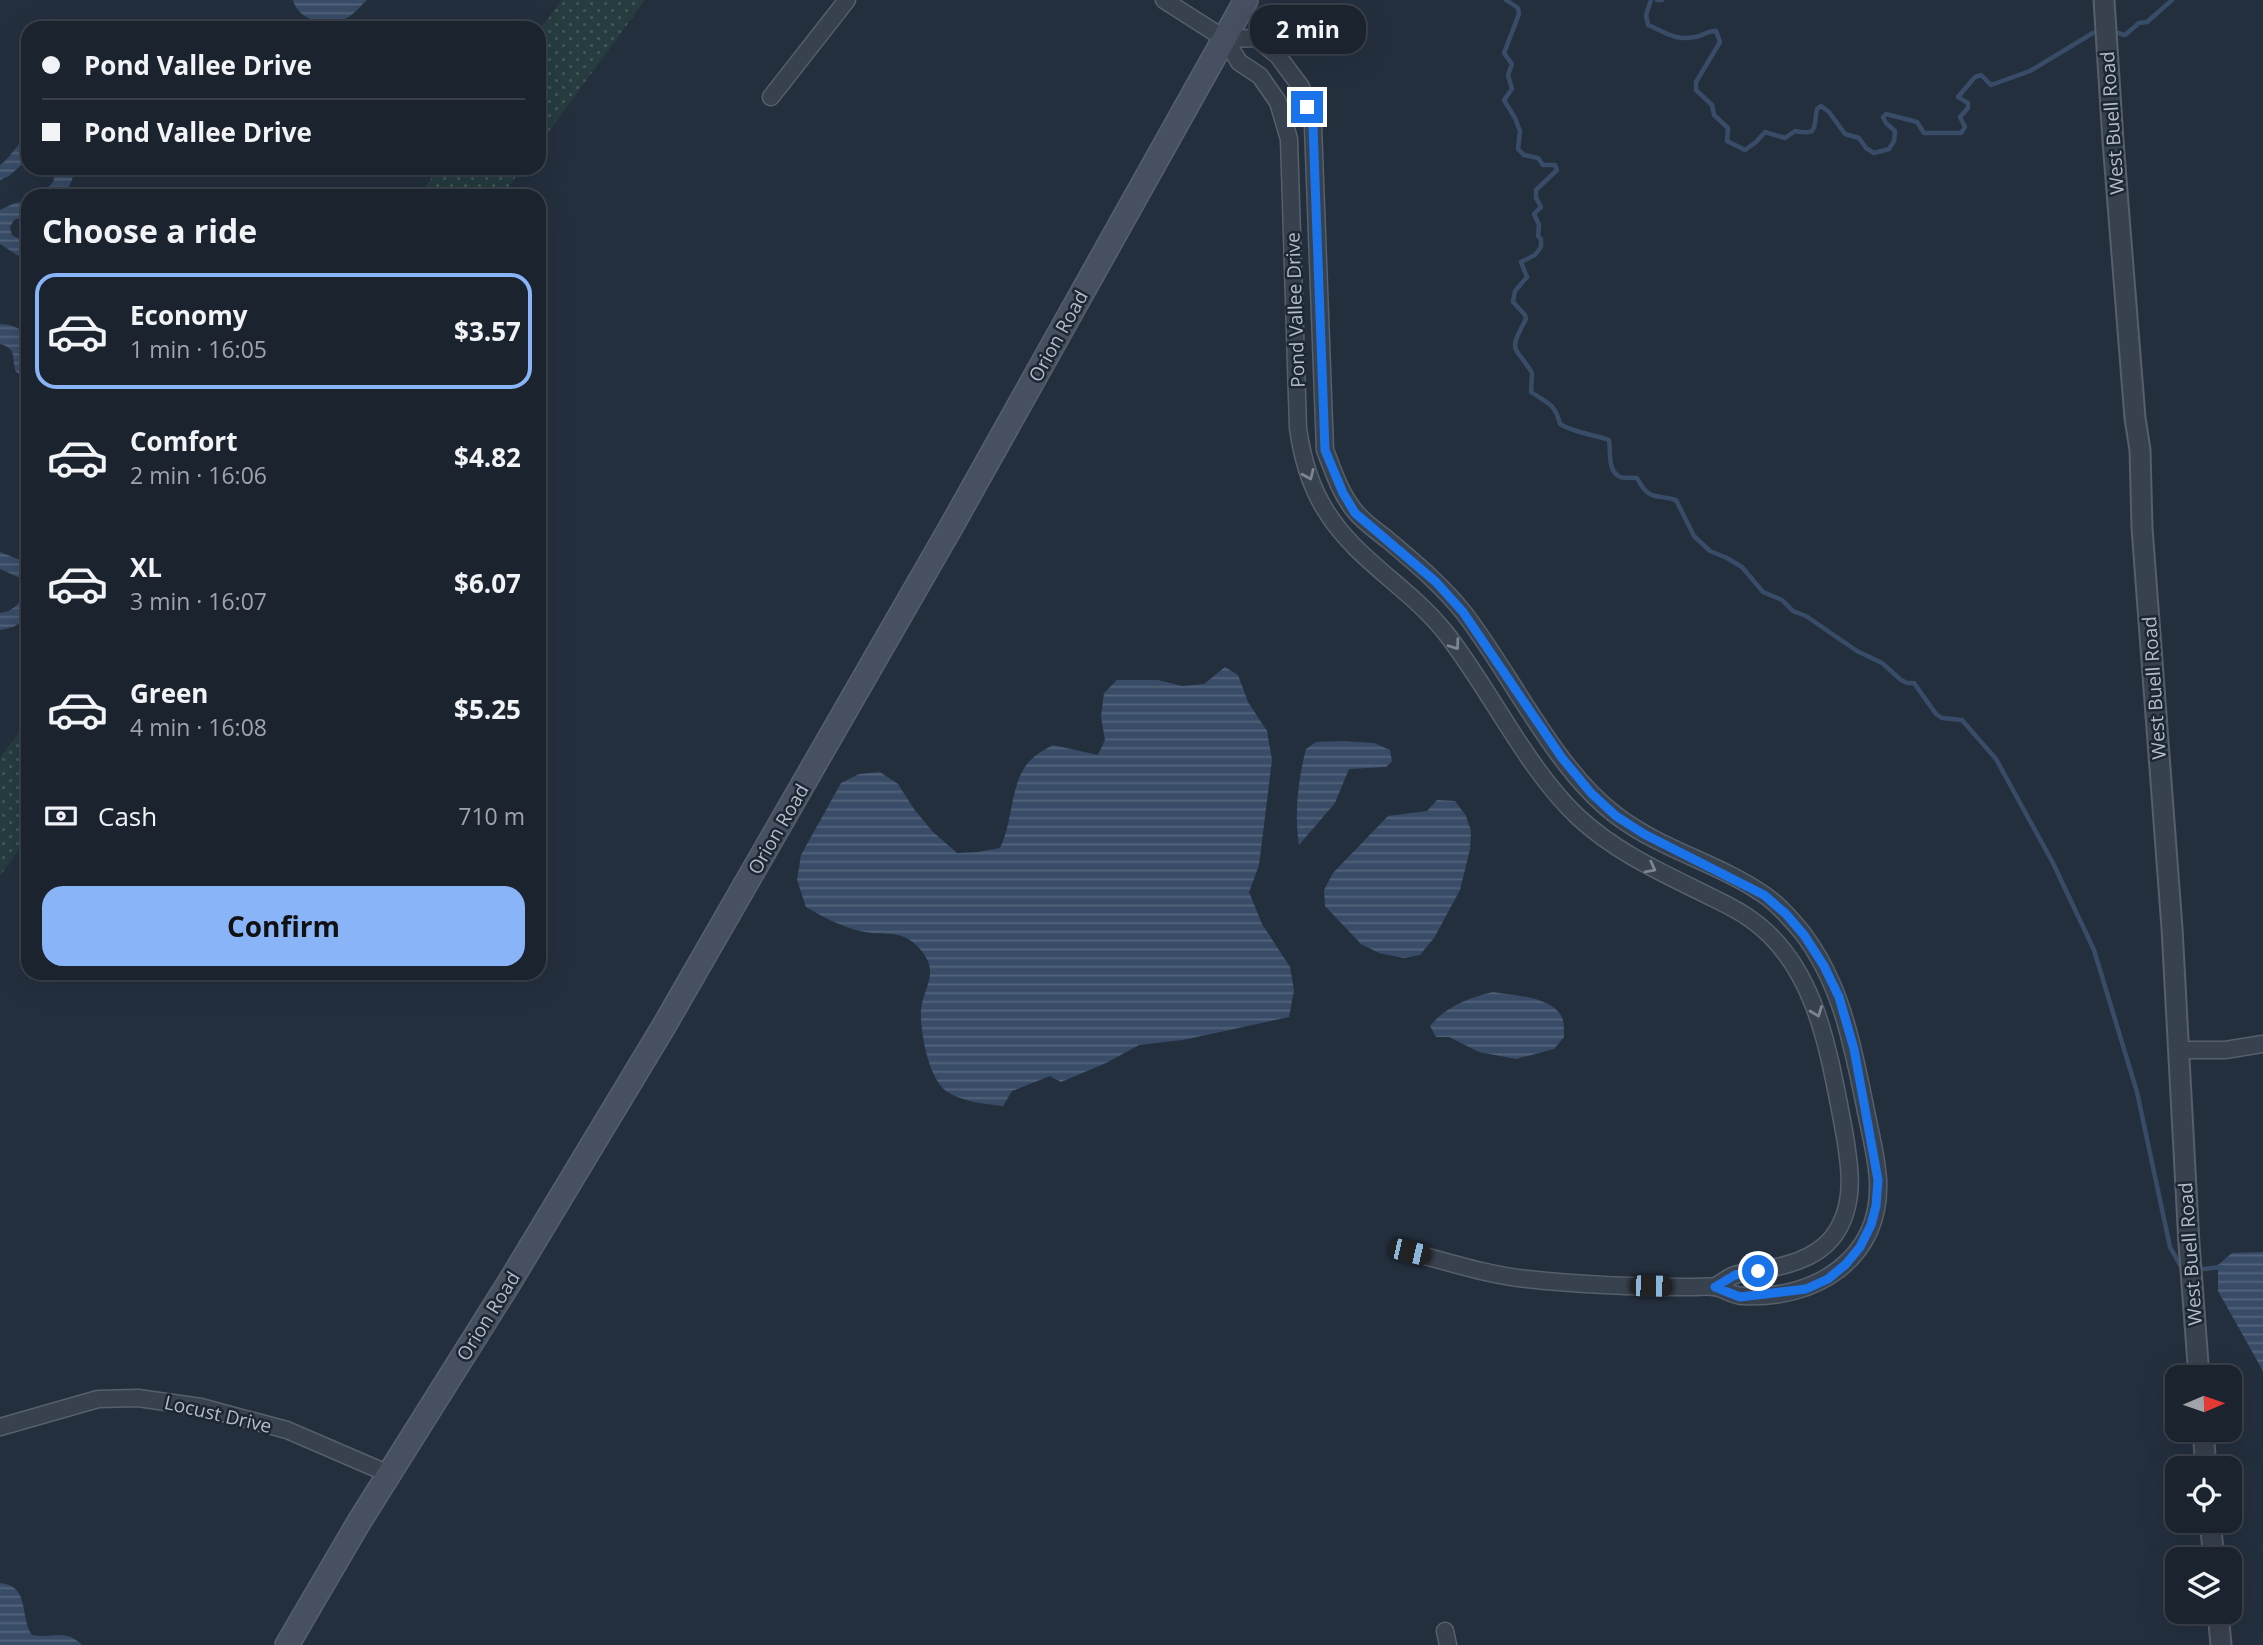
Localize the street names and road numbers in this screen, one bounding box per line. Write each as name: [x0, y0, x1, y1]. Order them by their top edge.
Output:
street label: West Buell Road: [2094, 51, 2130, 195]
street label: Pond Vallee Drive: [1279, 232, 1311, 388]
street label: Orion Road: [1022, 286, 1094, 386]
street label: West Buell Road: [2136, 616, 2172, 760]
street label: Orion Road: [742, 779, 814, 879]
street label: West Buell Road: [2172, 1182, 2208, 1326]
street label: Orion Road: [450, 1266, 526, 1366]
street label: Locust Drive: [162, 1389, 274, 1439]

